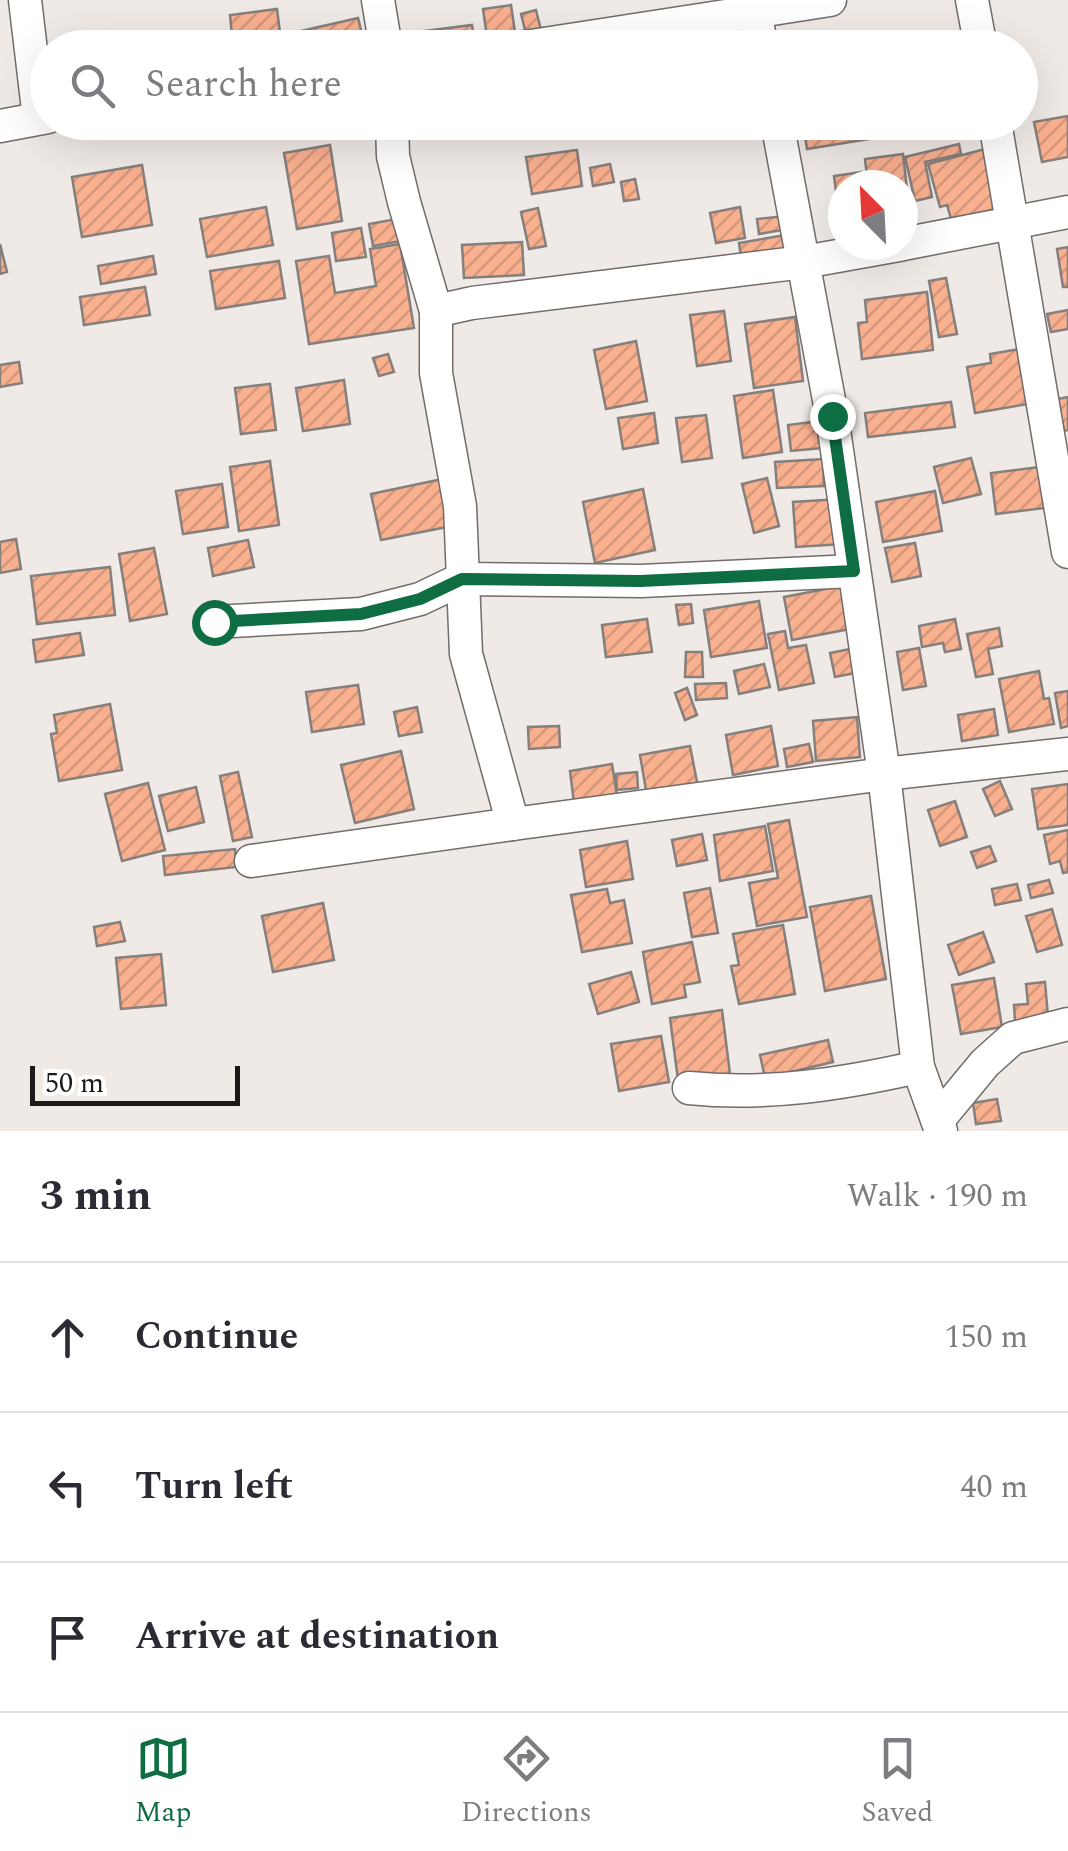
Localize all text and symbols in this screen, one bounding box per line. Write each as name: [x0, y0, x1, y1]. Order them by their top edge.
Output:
search box: [30, 30, 1038, 140]
text: Search here: [145, 56, 342, 114]
icon: search: [65, 58, 120, 113]
north arrow: [828, 170, 918, 260]
route end: [810, 394, 856, 440]
route start: [192, 600, 238, 646]
scale bar: [30, 1061, 240, 1106]
text: 50 m: [45, 1062, 104, 1105]
text: 3 min: [40, 1165, 152, 1228]
text: Walk · 190 m: [847, 1172, 1028, 1221]
text: Continue: [135, 1308, 298, 1366]
icon: ahead: [40, 1310, 95, 1365]
text: 150 m: [944, 1313, 1028, 1362]
text: Turn left: [135, 1458, 293, 1516]
icon: left: [40, 1460, 95, 1515]
text: 40 m: [960, 1463, 1028, 1512]
text: Arrive at destination: [135, 1608, 499, 1666]
icon: arrive: [40, 1610, 95, 1665]
tab: Map: [135, 1731, 191, 1834]
tab: Directions: [461, 1731, 592, 1834]
tab: Saved: [861, 1731, 933, 1834]

